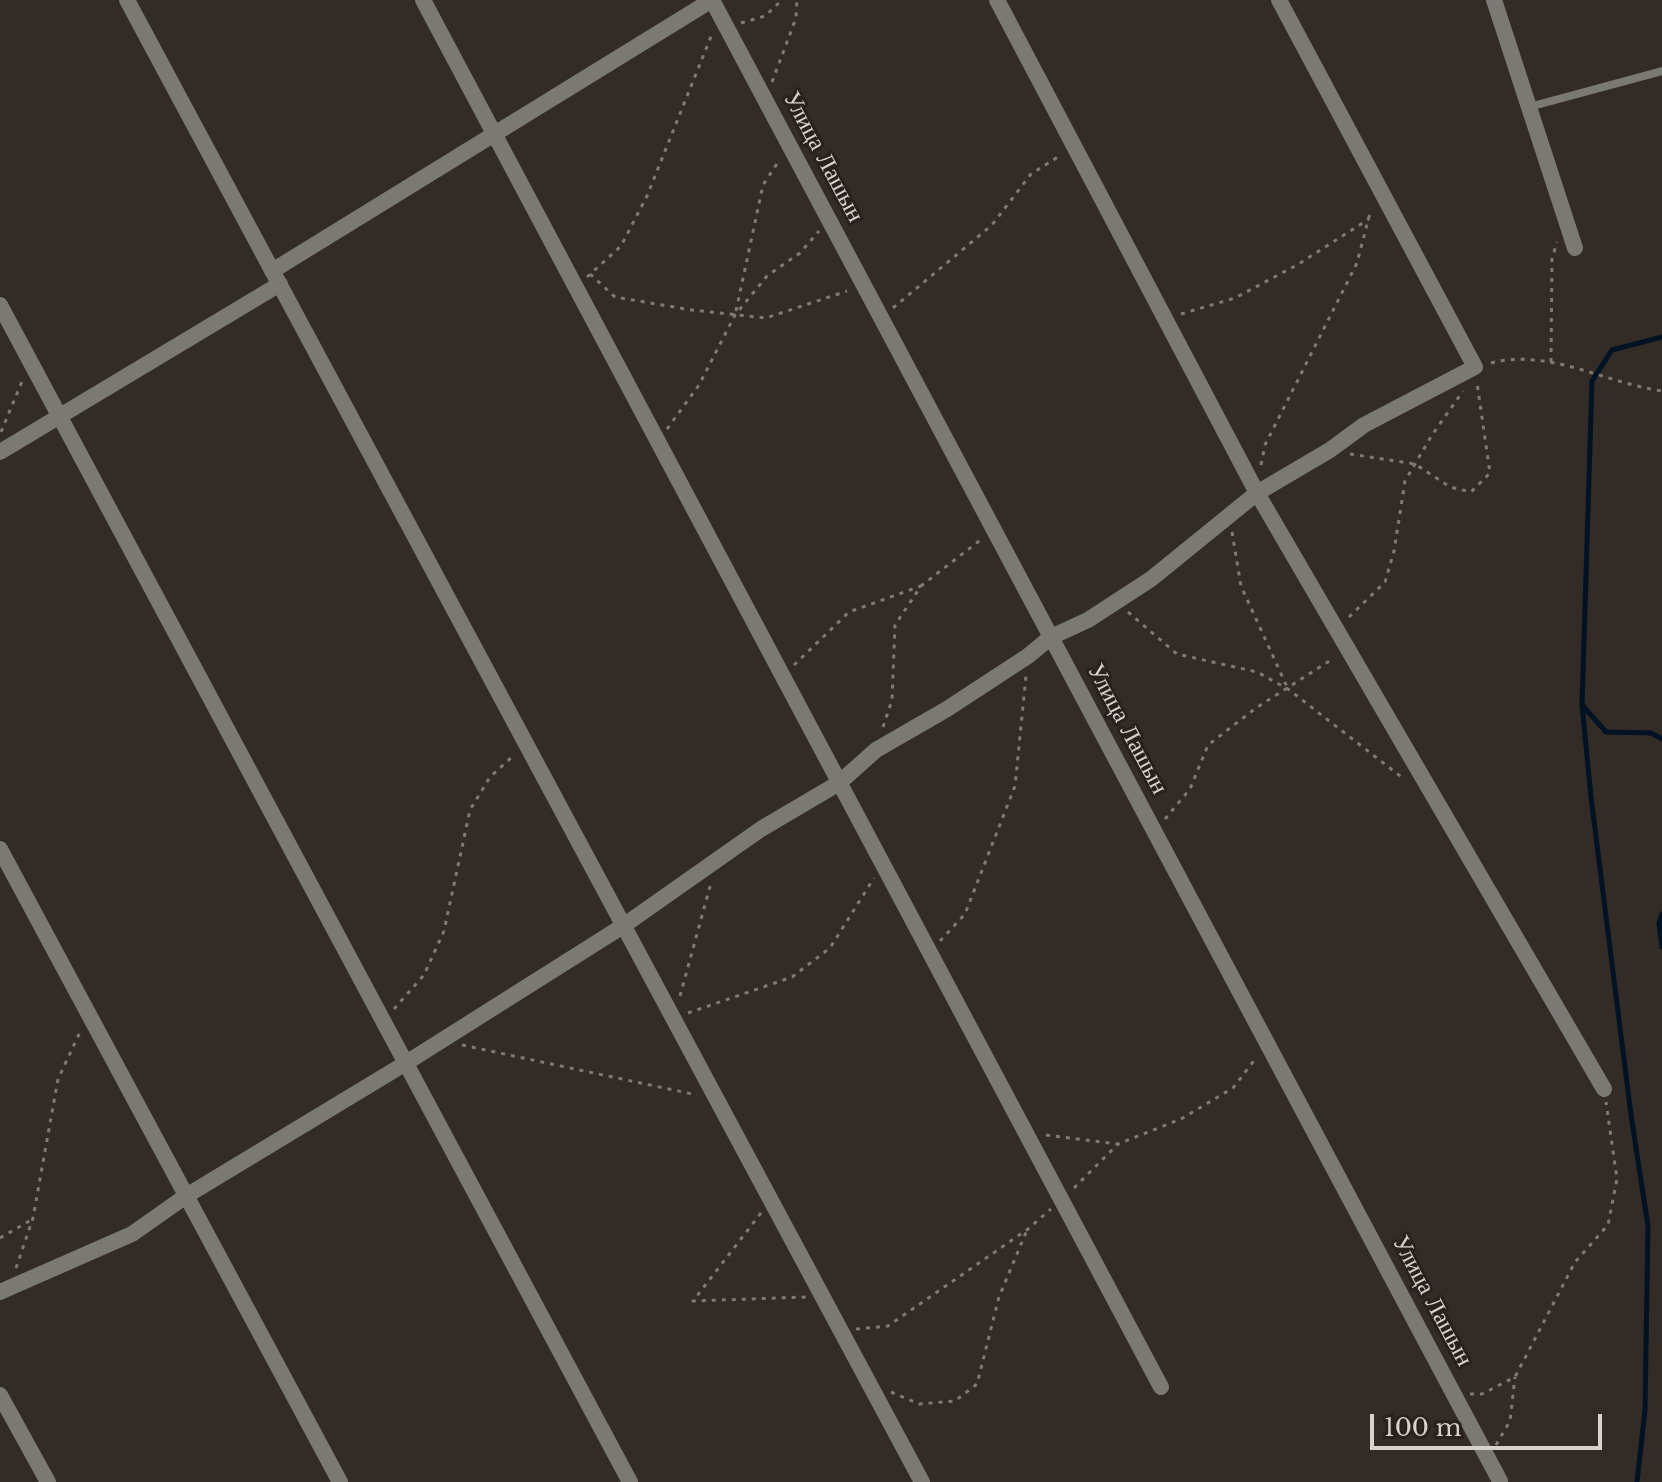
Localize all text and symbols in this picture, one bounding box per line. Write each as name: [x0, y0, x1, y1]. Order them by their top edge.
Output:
street label: Улица Лашын: [777, 87, 869, 227]
street label: Улица Лашын: [1081, 659, 1173, 799]
street label: Улица Лашын: [1386, 1231, 1478, 1371]
scale bar: [1374, 1398, 1606, 1448]
text: 100 m: [1384, 1413, 1462, 1442]

